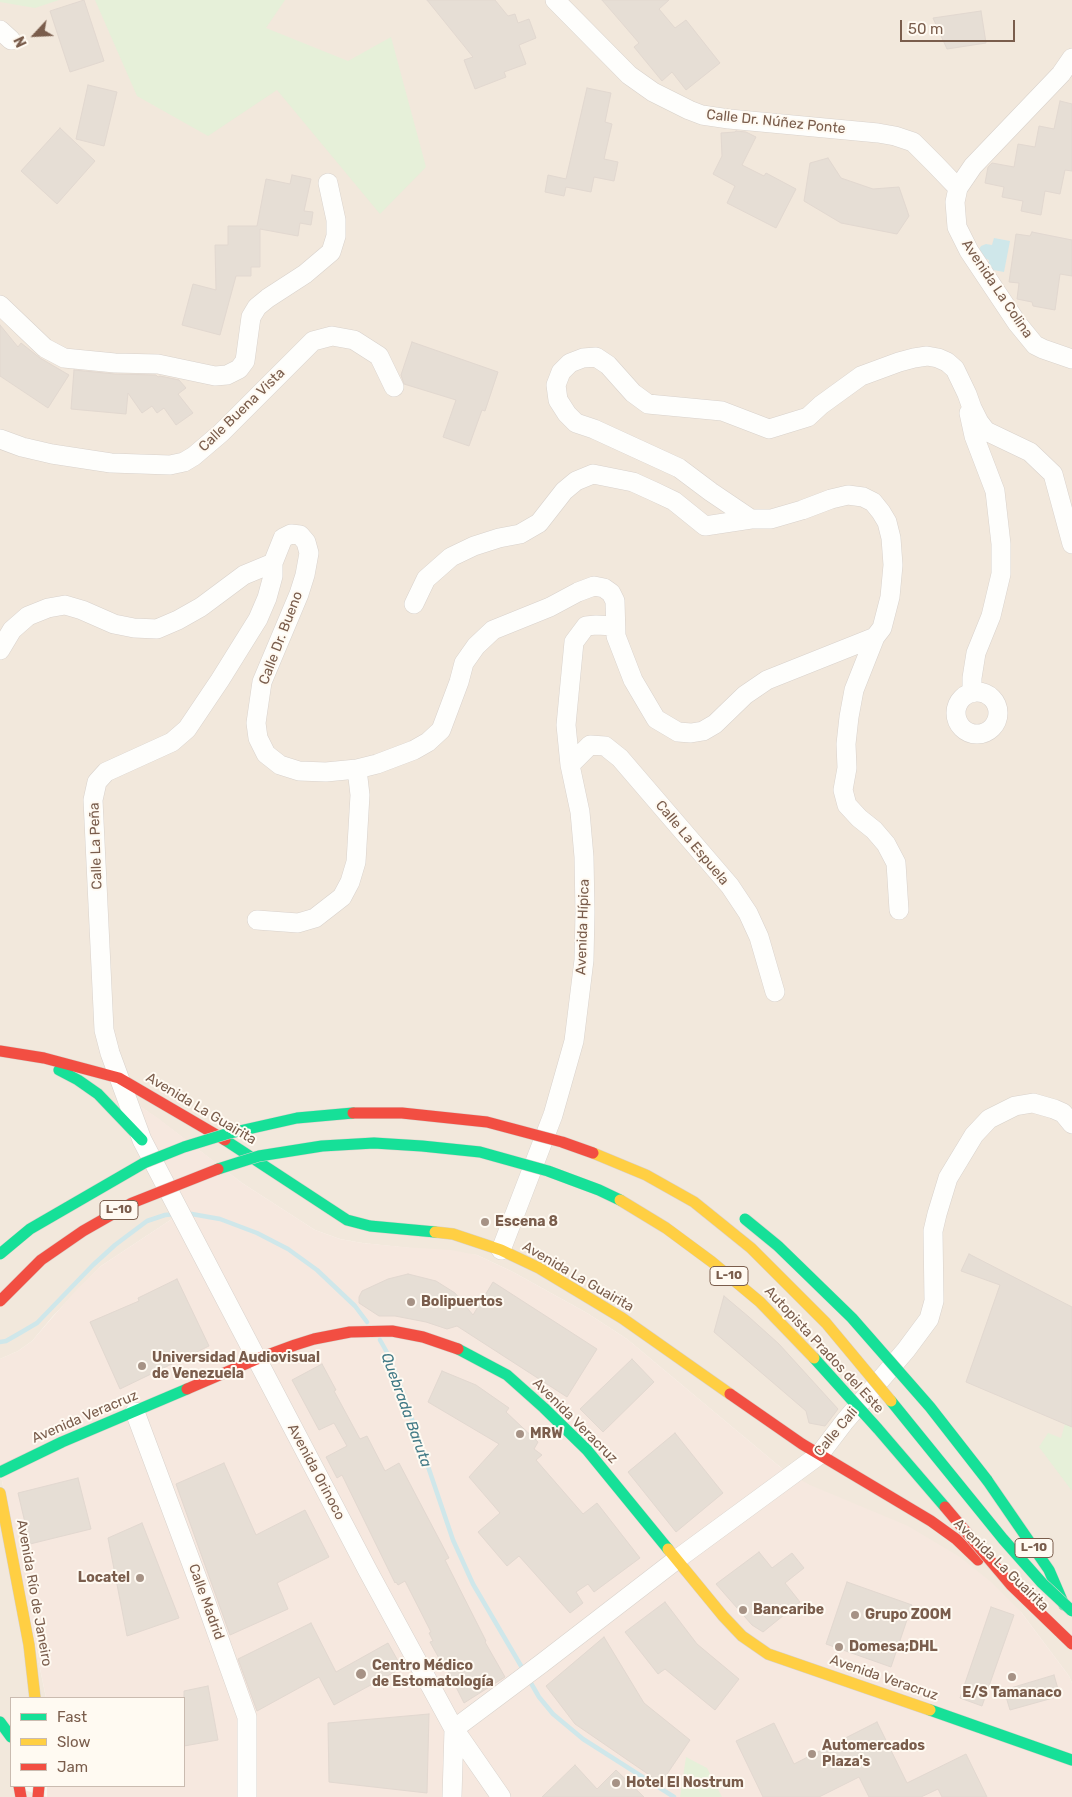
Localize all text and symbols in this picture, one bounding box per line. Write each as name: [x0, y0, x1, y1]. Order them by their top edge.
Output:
north arrow: [10, 10, 60, 60]
scale bar: [902, 10, 1017, 42]
text: 50 m: [908, 20, 943, 38]
text: N: [11, 33, 31, 50]
street label: Calle Dr. Núñez Ponte: [706, 106, 846, 138]
street label: Avenida La Colina: [958, 237, 1036, 341]
street label: Calle Buena Vista: [195, 365, 289, 455]
street label: Calle Dr. Bueno: [256, 589, 306, 687]
street label: Calle La Espuela: [652, 797, 732, 889]
street label: Calle La Peña: [86, 802, 106, 890]
street label: Avenida Hípica: [573, 879, 593, 975]
street label: Avenida La Guairita: [143, 1069, 259, 1149]
road number: L-10: [100, 1200, 138, 1220]
place label: Escena 8: [495, 1214, 558, 1230]
marker: Escena 8: [479, 1216, 491, 1228]
street label: Avenida La Guairita: [519, 1238, 637, 1316]
road number: L-10: [710, 1266, 748, 1285]
street label: Autopista Prados del Este: [761, 1283, 887, 1417]
place label: Bolipuertos: [421, 1294, 503, 1310]
marker: Bolipuertos: [405, 1296, 417, 1308]
place label: Universidad Audiovisual de Venezuela: [152, 1350, 320, 1382]
water label: Quebrada Baruta: [377, 1350, 435, 1470]
marker: Universidad Audiovisual de Venezuela: [136, 1360, 148, 1372]
street label: Avenida Veracruz: [529, 1375, 621, 1467]
street label: Avenida Veracruz: [29, 1387, 141, 1447]
street label: Calle Cali: [811, 1404, 861, 1460]
street label: Avenida Orinoco: [284, 1421, 348, 1523]
place label: MRW: [530, 1426, 563, 1442]
marker: MRW: [514, 1428, 526, 1440]
street label: Avenida La Guairita: [950, 1515, 1052, 1615]
street label: Avenida Río de Janeiro: [13, 1518, 55, 1668]
road number: L-10: [1015, 1539, 1053, 1558]
street label: Calle Madrid: [185, 1562, 227, 1642]
place label: Locatel: [78, 1570, 130, 1586]
marker: Locatel: [134, 1572, 146, 1584]
place label: Bancaribe: [753, 1602, 824, 1618]
marker: Bancaribe: [737, 1604, 749, 1616]
place label: Grupo ZOOM: [865, 1607, 951, 1623]
marker: Grupo ZOOM: [849, 1609, 861, 1621]
place label: Domesa;DHL: [849, 1639, 938, 1655]
marker: Domesa;DHL: [833, 1641, 845, 1653]
street label: Avenida Veracruz: [828, 1652, 940, 1704]
place label: Centro Médico de Estomatología: [372, 1658, 494, 1690]
marker: Centro Médico de Estomatología: [354, 1667, 368, 1681]
marker: E/S Tamanaco: [1006, 1671, 1018, 1683]
place label: E/S Tamanaco: [962, 1685, 1062, 1701]
legend: [10, 1697, 185, 1787]
text: Fast: [57, 1708, 87, 1726]
text: Slow: [57, 1733, 90, 1751]
place label: Automercados Plaza's: [822, 1738, 925, 1770]
marker: Automercados Plaza's: [806, 1748, 818, 1760]
text: Jam: [57, 1758, 88, 1776]
place label: Hotel El Nostrum: [626, 1775, 744, 1791]
marker: Hotel El Nostrum: [610, 1777, 622, 1789]

